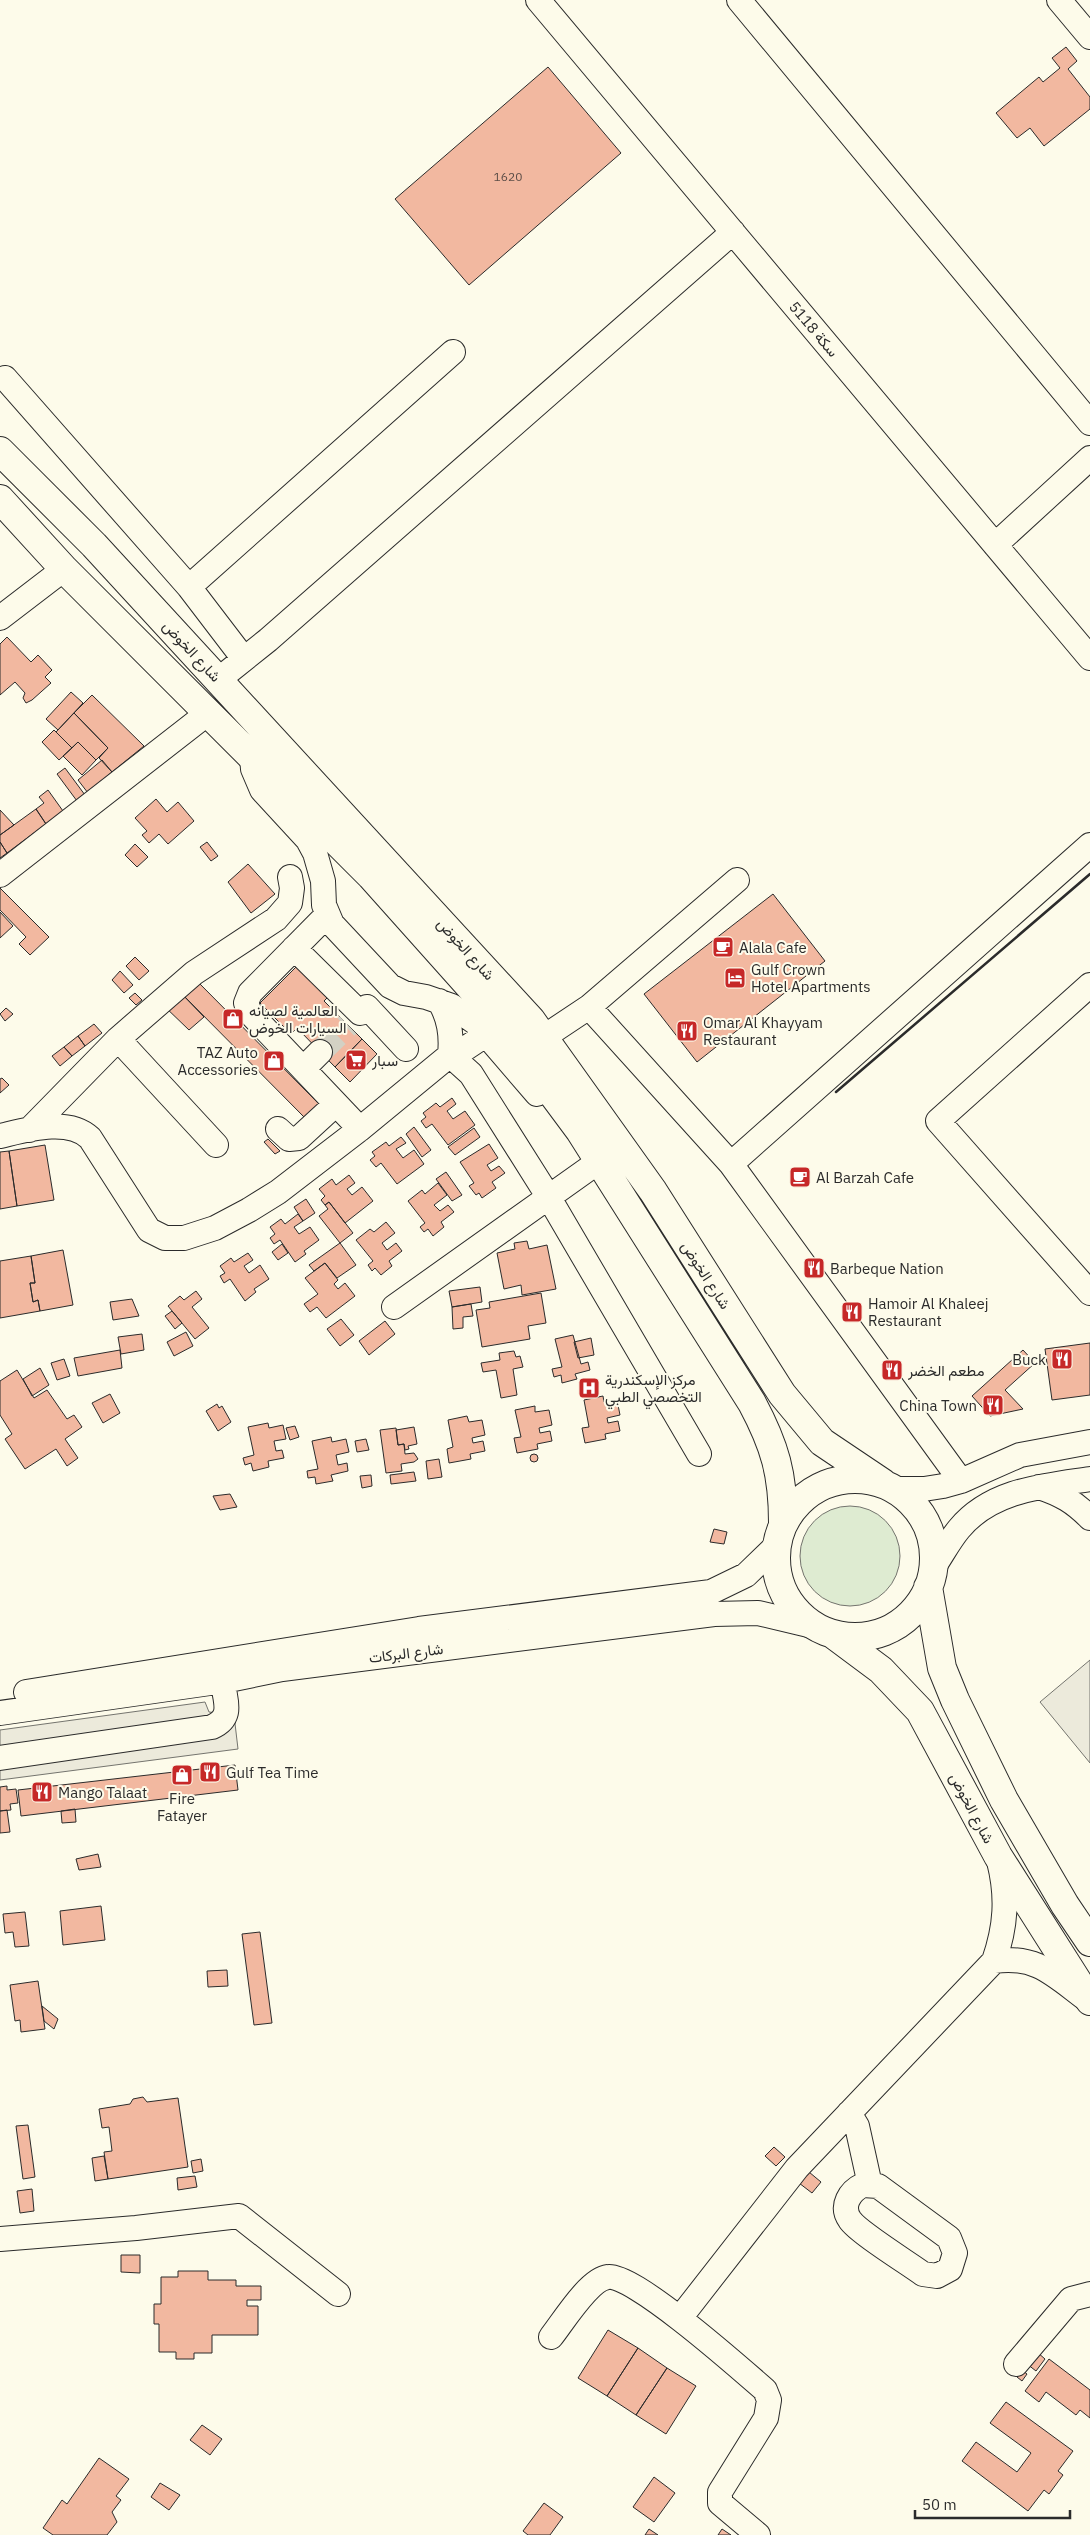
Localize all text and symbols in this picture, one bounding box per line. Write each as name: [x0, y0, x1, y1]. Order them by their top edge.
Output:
house number: 1620: [494, 169, 522, 184]
street label: سكة 5118: [785, 297, 843, 361]
street label: شارع الخوض: [157, 616, 225, 687]
street label: شارع الخوض: [432, 914, 499, 985]
cafe icon: Alala Cafe: [711, 935, 735, 959]
place label: Alala Cafe: [739, 938, 807, 957]
place label: Gulf Crown Hotel Apartments: [751, 960, 871, 996]
hotel icon: Gulf Crown Hotel Apartments: [723, 966, 747, 990]
place label: العالمية لصيانه السيارات الخوض: [249, 1001, 347, 1038]
shop icon: العالمية لصيانه السيارات الخوض: [221, 1007, 245, 1031]
place label: Omar Al Khayyam Restaurant: [703, 1013, 823, 1049]
restaurant icon: Omar Al Khayyam Restaurant: [675, 1019, 699, 1043]
place label: TAZ Auto Accessories: [178, 1043, 258, 1079]
supermarket icon: سبار: [344, 1048, 368, 1072]
shop icon: TAZ Auto Accessories: [262, 1049, 286, 1073]
place label: سبار: [371, 1051, 398, 1070]
cafe icon: Al Barzah Cafe: [788, 1165, 812, 1189]
place label: Al Barzah Cafe: [816, 1168, 914, 1187]
street label: شارع الخوض: [675, 1237, 735, 1314]
restaurant icon: Barbeque Nation: [802, 1256, 826, 1280]
place label: Barbeque Nation: [830, 1259, 944, 1278]
place label: Hamoir Al Khaleej Restaurant: [868, 1294, 988, 1330]
restaurant icon: Hamoir Al Khaleej Restaurant: [840, 1300, 864, 1324]
restaurant icon: Buck: [1050, 1347, 1074, 1371]
place label: Buck: [1012, 1350, 1046, 1369]
restaurant icon: مطعم الخضر: [880, 1358, 904, 1382]
place label: مطعم الخضر: [907, 1361, 984, 1381]
place label: مركز الإسكندرية التخصصي الطبي: [605, 1370, 702, 1410]
hospital icon: مركز الإسكندرية التخصصي الطبي: [577, 1376, 601, 1400]
restaurant icon: China Town: [981, 1393, 1005, 1417]
place label: China Town: [899, 1396, 977, 1415]
street label: شارع البركات: [368, 1639, 445, 1669]
restaurant icon: Gulf Tea Time: [198, 1760, 222, 1784]
shop icon: Fire Fatayer: [170, 1763, 194, 1787]
place label: Gulf Tea Time: [226, 1763, 318, 1782]
street label: شارع الخوض: [944, 1769, 999, 1848]
restaurant icon: Mango Talaat: [30, 1780, 54, 1804]
place label: Mango Talaat: [58, 1783, 147, 1802]
place label: Fire Fatayer: [157, 1789, 208, 1825]
scale bar: [915, 2488, 1070, 2520]
text: 50 m: [922, 2495, 957, 2514]

